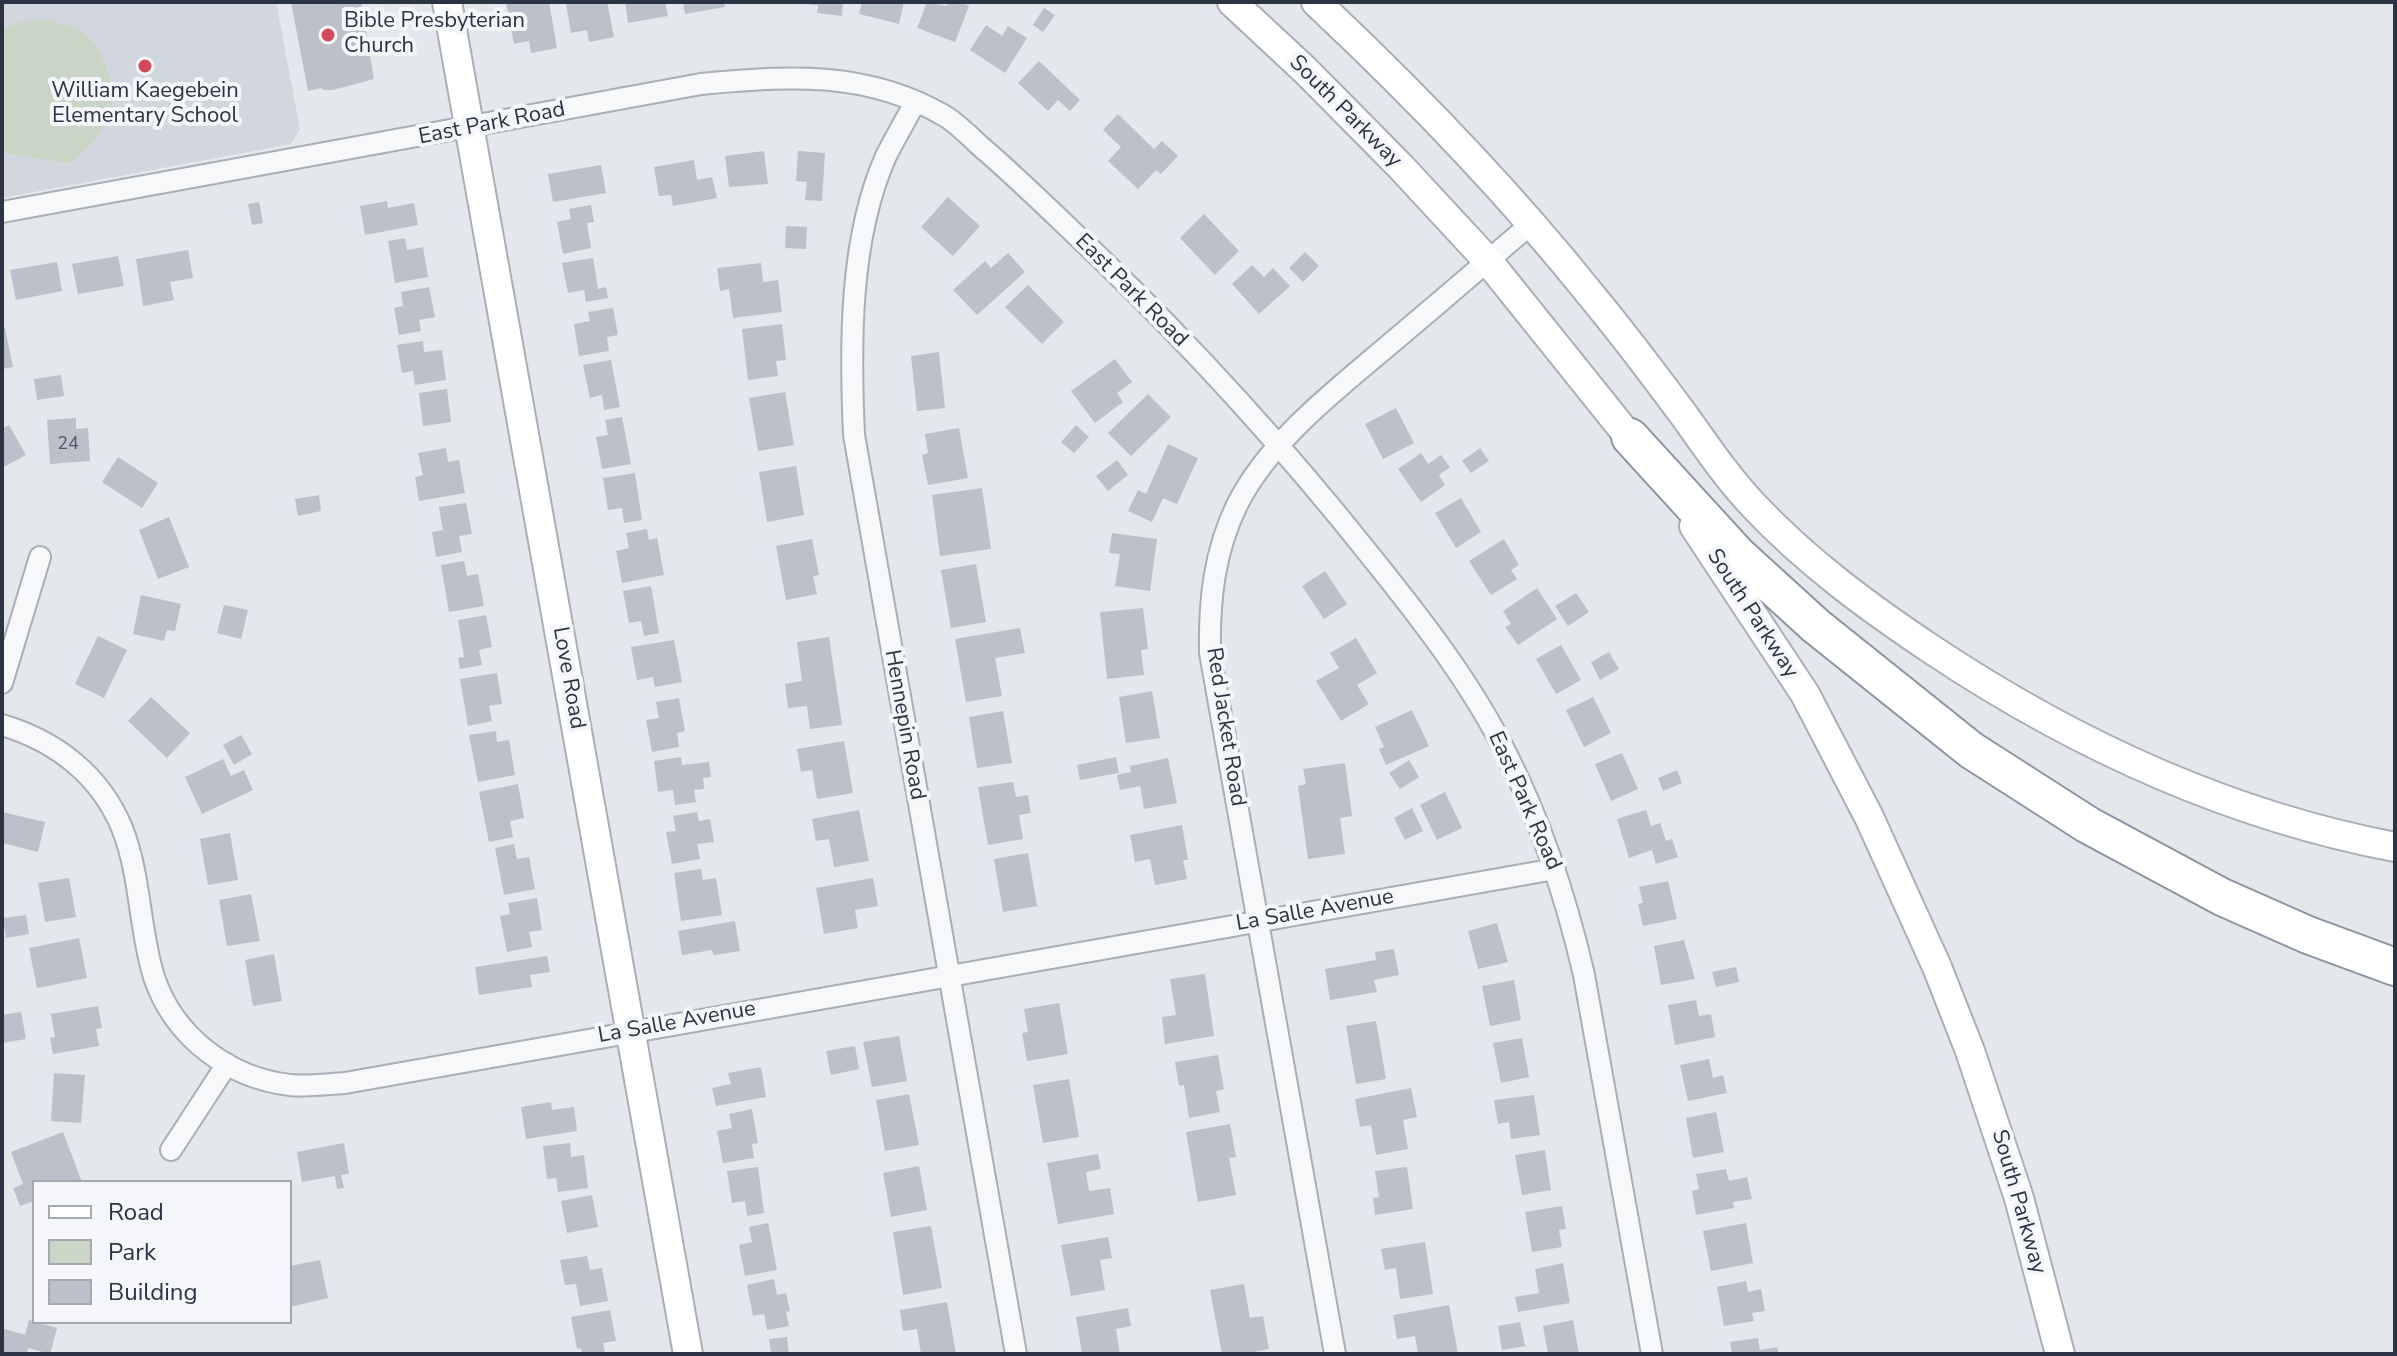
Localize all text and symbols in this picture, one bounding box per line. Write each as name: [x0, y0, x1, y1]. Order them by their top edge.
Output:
place label: Bible Presbyterian Church: [344, 9, 525, 60]
marker: Bible Presbyterian Church: [319, 26, 337, 44]
street label: South Parkway: [1283, 50, 1407, 174]
marker: William Kaegebein Elementary School: [136, 57, 154, 75]
place label: William Kaegebein Elementary School: [51, 79, 239, 130]
street label: East Park Road: [416, 97, 568, 151]
street label: East Park Road: [1069, 229, 1193, 353]
house number: 24: [57, 434, 79, 456]
street label: South Parkway: [1700, 544, 1804, 684]
street label: Love Road: [546, 625, 590, 731]
street label: Red Jacket Road: [1199, 646, 1251, 808]
street label: Hennepin Road: [878, 648, 930, 802]
street label: East Park Road: [1482, 728, 1566, 874]
street label: La Salle Avenue: [1234, 884, 1396, 938]
street label: La Salle Avenue: [596, 996, 758, 1050]
street label: South Parkway: [1985, 1127, 2051, 1277]
legend: [32, 1180, 292, 1324]
text: Road: [108, 1196, 164, 1228]
text: Park: [108, 1236, 156, 1268]
text: Building: [108, 1276, 198, 1308]

